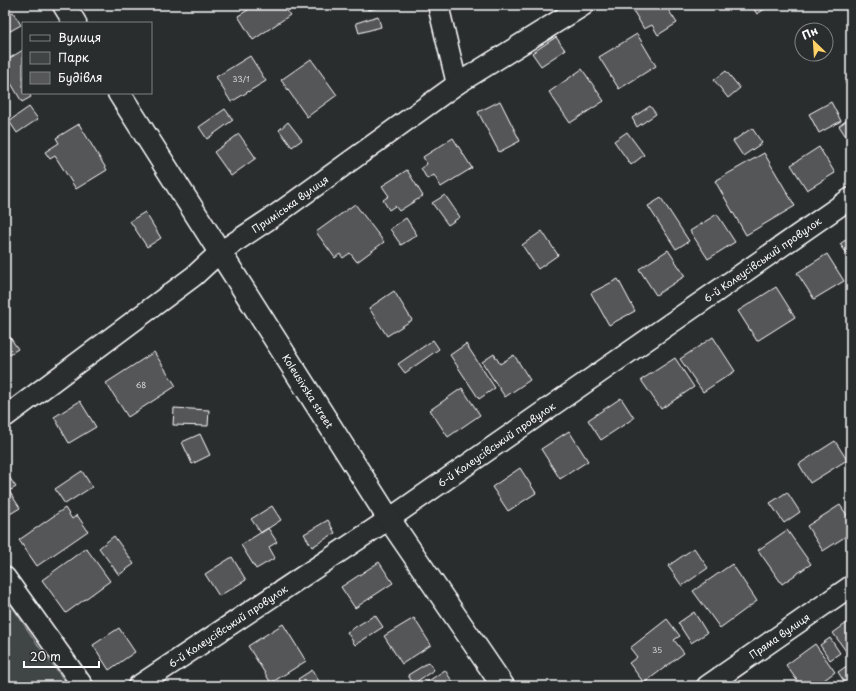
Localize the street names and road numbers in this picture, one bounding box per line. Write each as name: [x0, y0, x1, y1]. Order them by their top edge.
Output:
street label: Приміська вулиця: [248, 171, 331, 236]
street label: 6-й Колеусівський провулок: [700, 213, 824, 305]
street label: Koleusivska street: [279, 351, 338, 431]
street label: 6-й Колеусівський провулок: [434, 398, 558, 490]
street label: 6-й Колеусівський провулок: [165, 581, 290, 671]
street label: Пряма вулиця: [746, 609, 812, 662]

